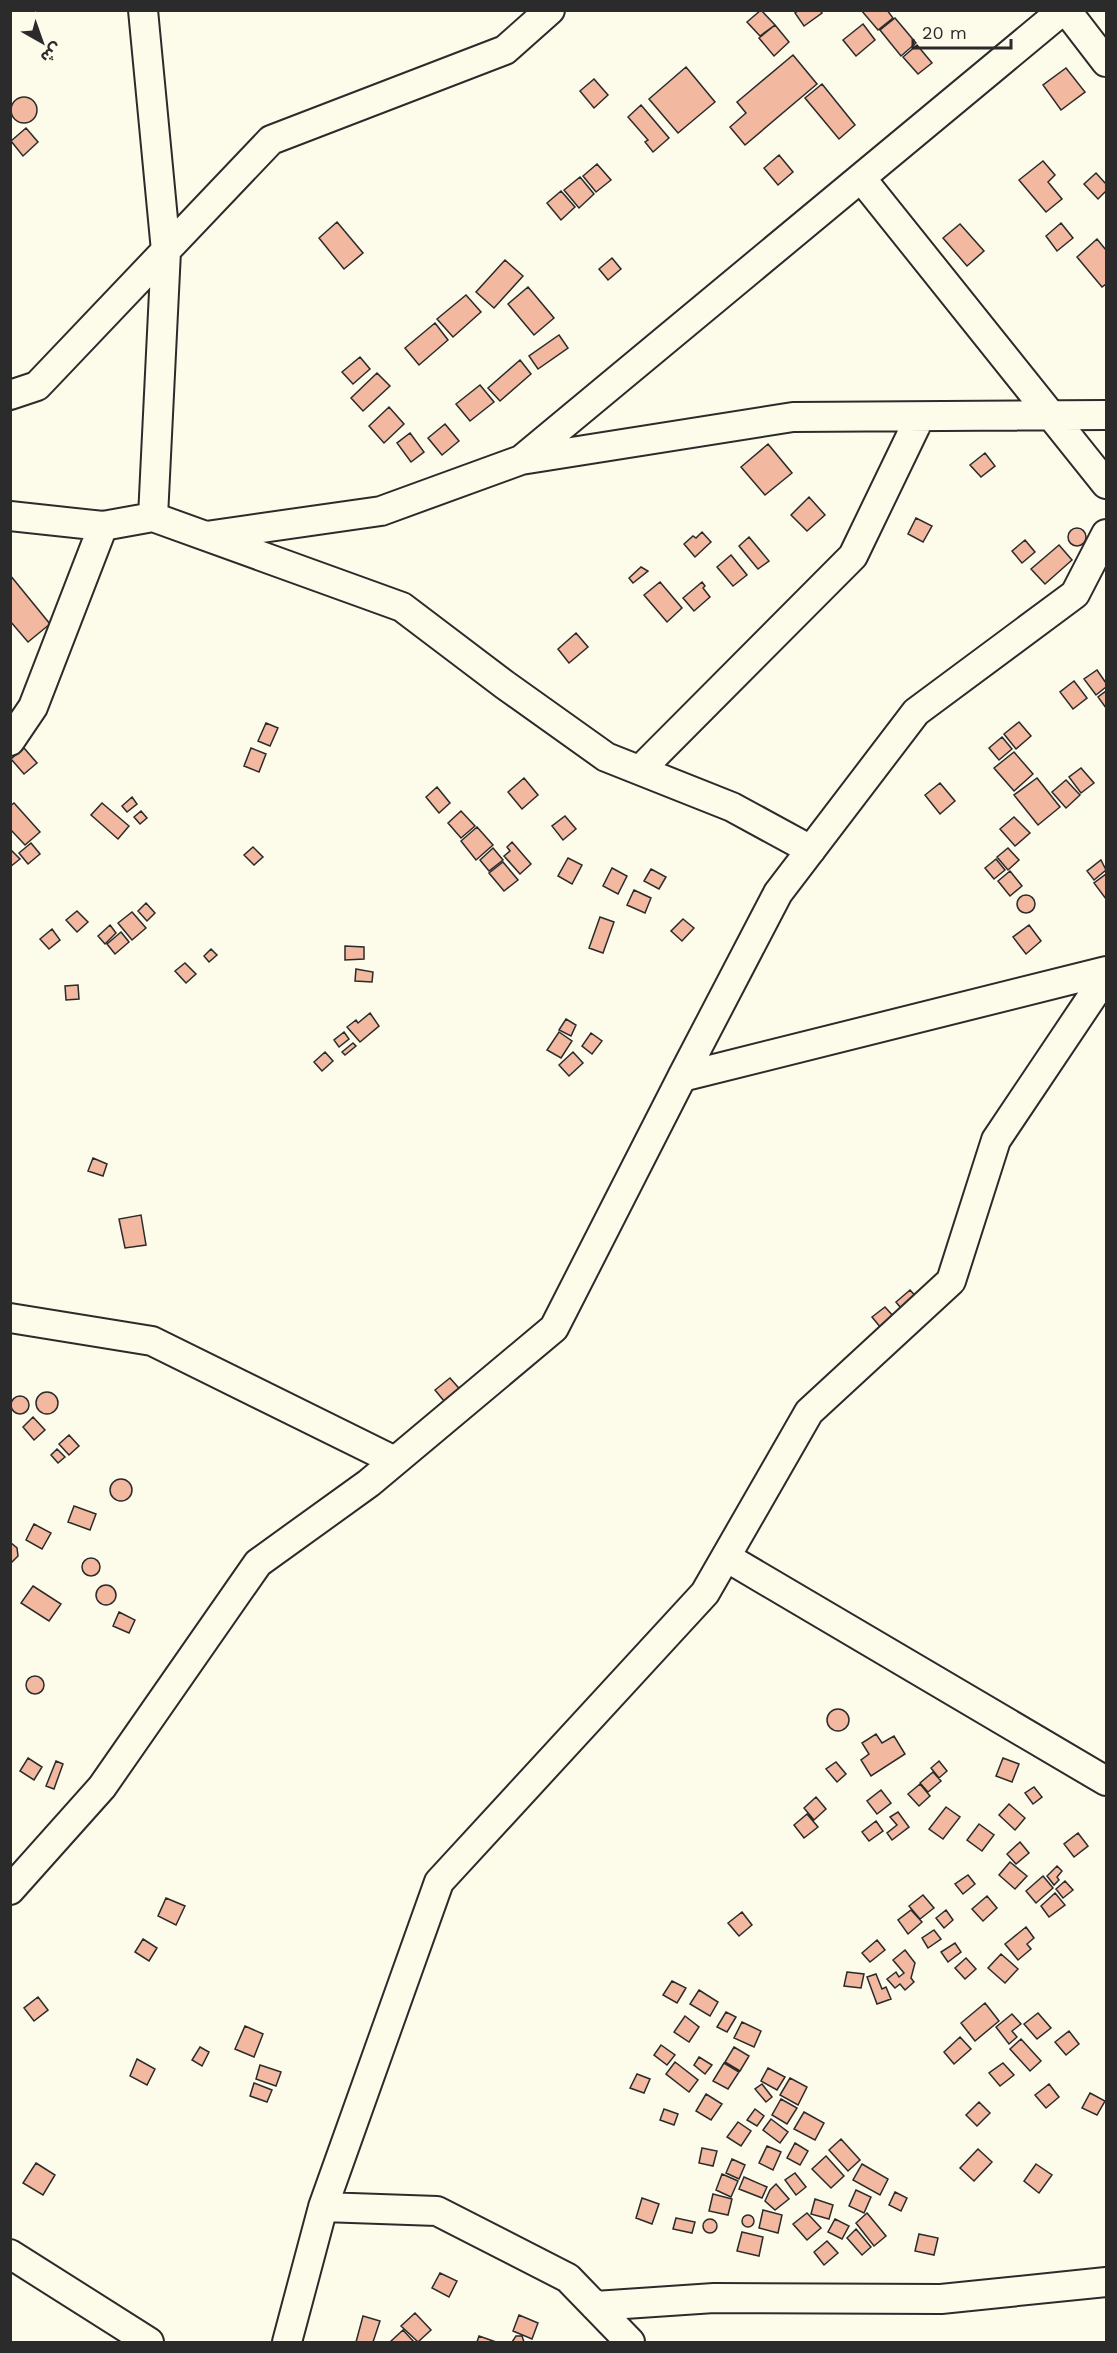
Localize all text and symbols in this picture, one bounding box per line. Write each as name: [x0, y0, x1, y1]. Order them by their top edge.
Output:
north arrow: [12, 12, 72, 72]
scale bar: [913, 12, 1010, 50]
text: 20 m: [922, 22, 967, 43]
text: ش: [37, 39, 66, 67]

